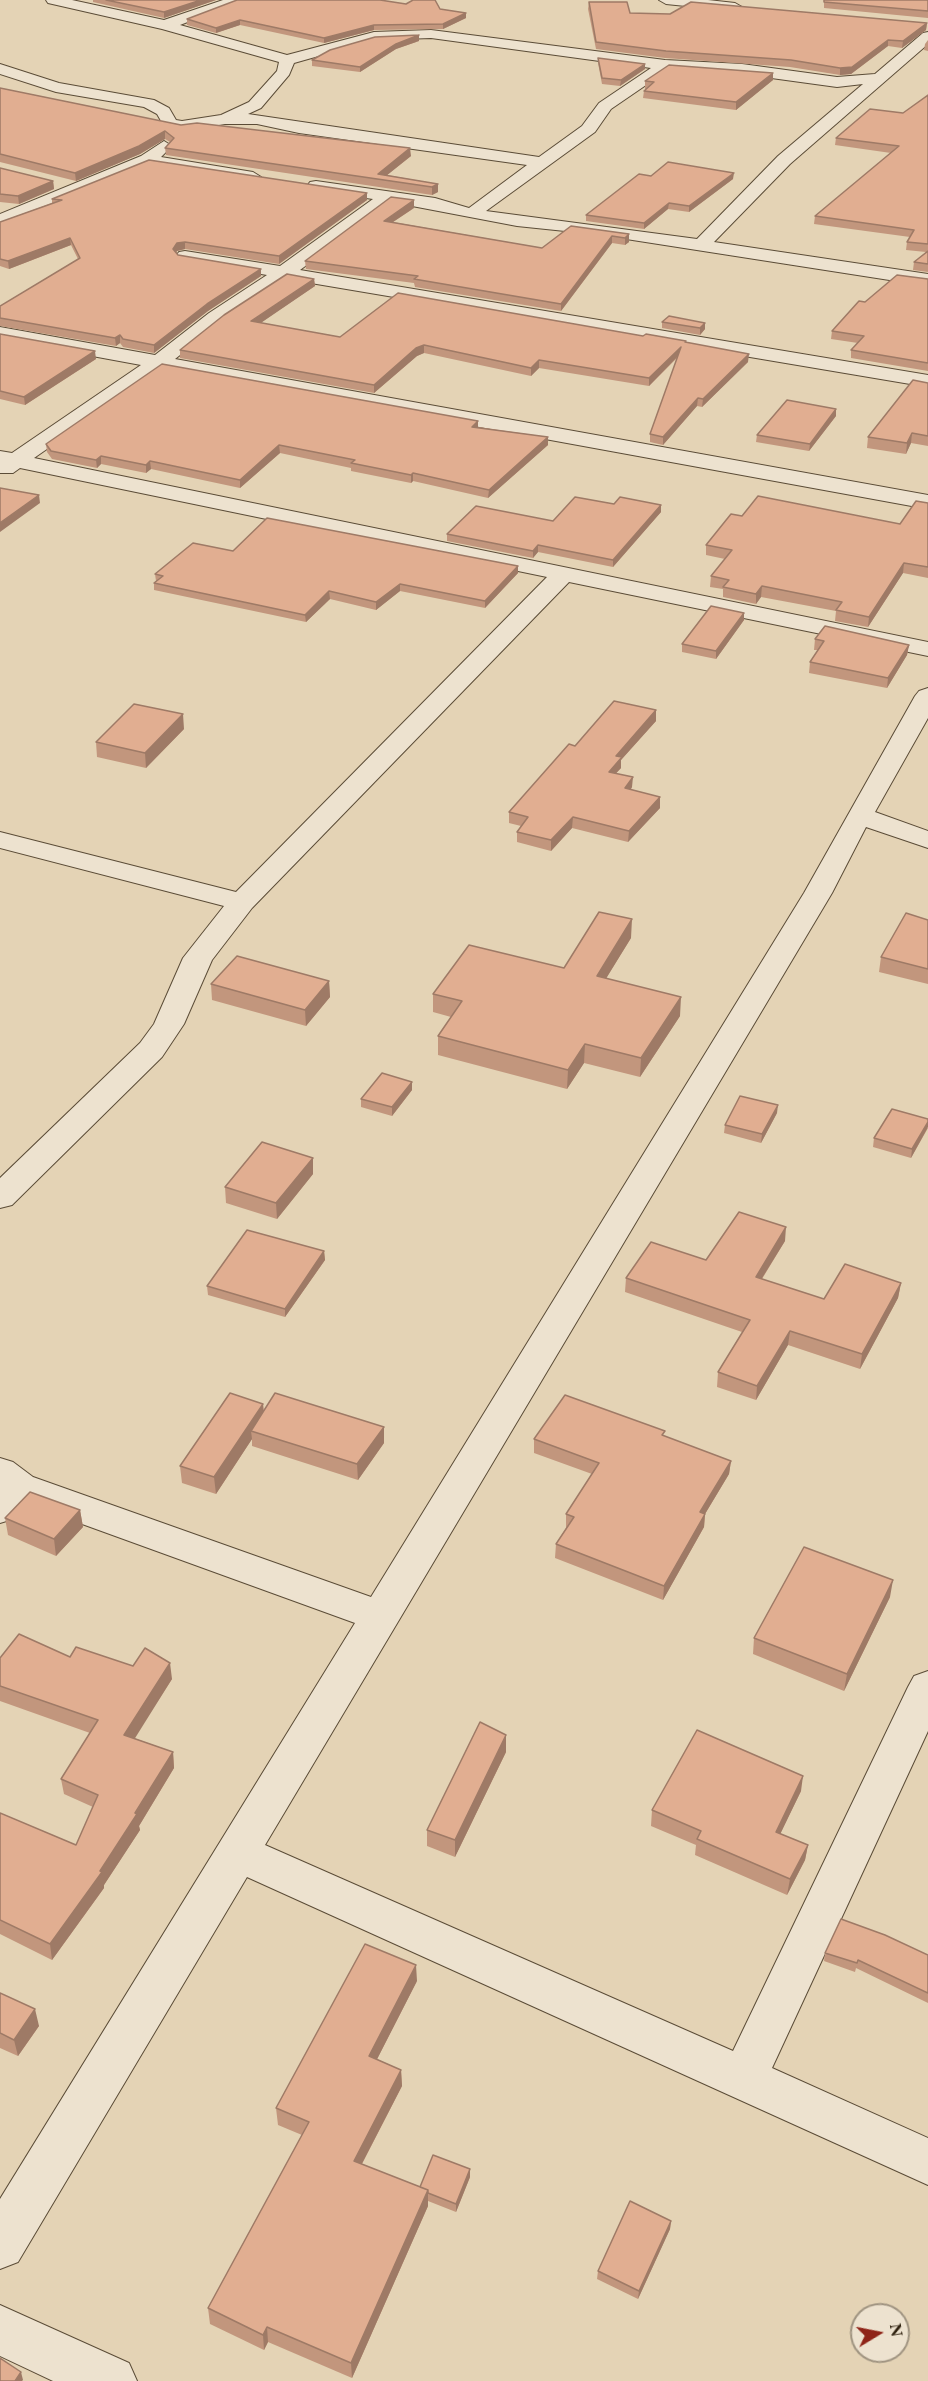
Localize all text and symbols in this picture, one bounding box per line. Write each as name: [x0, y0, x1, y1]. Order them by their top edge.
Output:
north arrow: [850, 2303, 910, 2363]
text: N: [885, 2322, 908, 2338]

